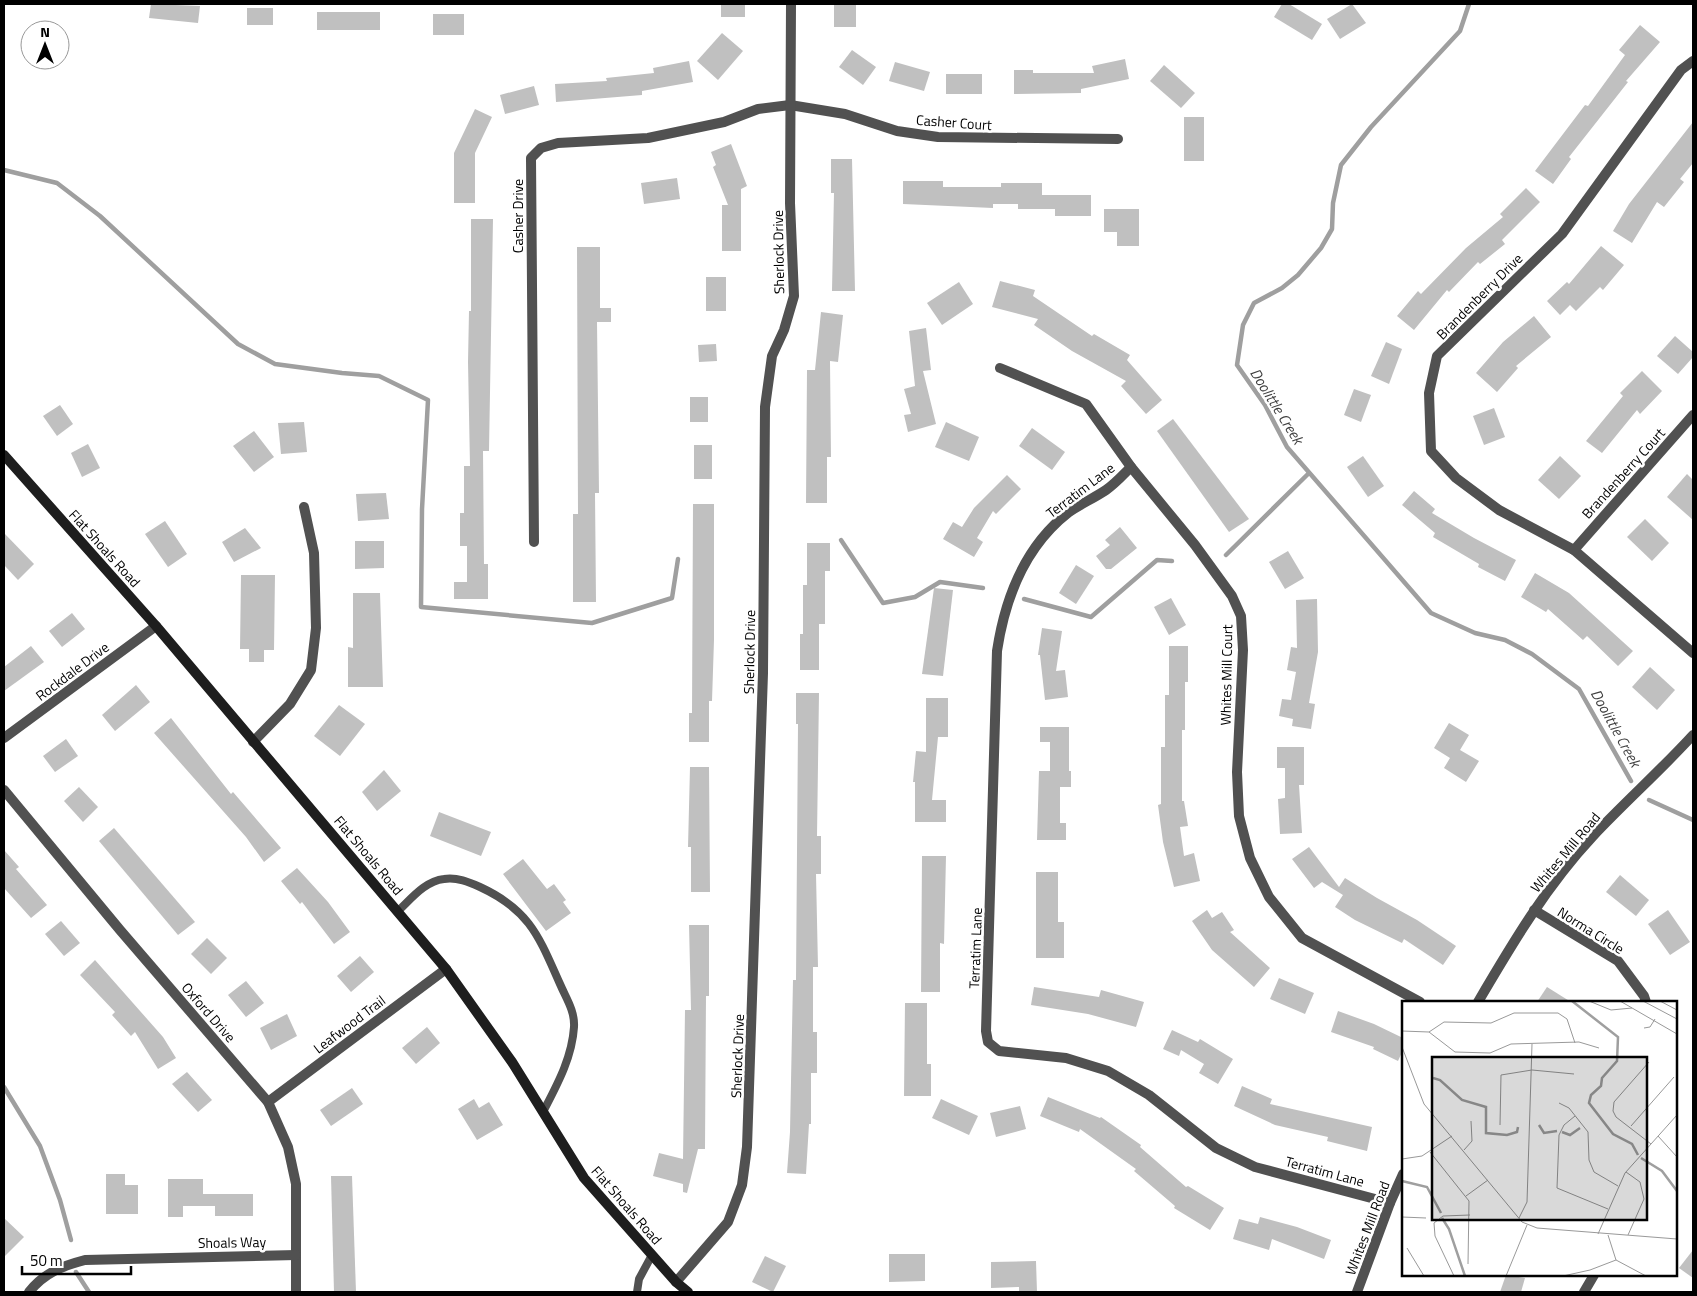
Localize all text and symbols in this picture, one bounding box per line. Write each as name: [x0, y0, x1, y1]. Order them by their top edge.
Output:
north arrow: [20, 20, 70, 70]
text: N: [40, 21, 50, 42]
street label: Casher Court: [916, 109, 993, 135]
street label: Casher Drive: [507, 179, 528, 253]
street label: Sherlock Drive: [767, 210, 789, 294]
street label: Brandenberry Drive: [1431, 248, 1527, 344]
water label: Doolittle Creek: [1244, 363, 1311, 450]
street label: Brandenberry Court: [1576, 423, 1670, 523]
street label: Terratim Lane: [1041, 457, 1119, 523]
street label: Flat Shoals Road: [64, 504, 146, 592]
street label: Sherlock Drive: [738, 610, 760, 694]
street label: Whites Mill Court: [1215, 624, 1237, 726]
street label: Rockdale Drive: [31, 636, 113, 706]
water label: Doolittle Creek: [1585, 685, 1648, 773]
street label: Whites Mill Road: [1525, 807, 1605, 897]
street label: Flat Shoals Road: [329, 811, 409, 899]
street label: Norma Circle: [1554, 901, 1628, 959]
street label: Terratim Lane: [963, 907, 987, 989]
street label: Oxford Drive: [177, 977, 241, 1047]
street label: Leafwood Trail: [309, 990, 389, 1058]
inset map: [1402, 1001, 1677, 1276]
street label: Sherlock Drive: [725, 1014, 749, 1098]
street label: Terratim Lane: [1283, 1150, 1367, 1192]
street label: Flat Shoals Road: [587, 1161, 667, 1249]
street label: Whites Mill Road: [1339, 1178, 1395, 1278]
street label: Shoals Way: [198, 1231, 267, 1253]
scale bar: [22, 1244, 131, 1276]
text: 50 m: [30, 1249, 63, 1272]

